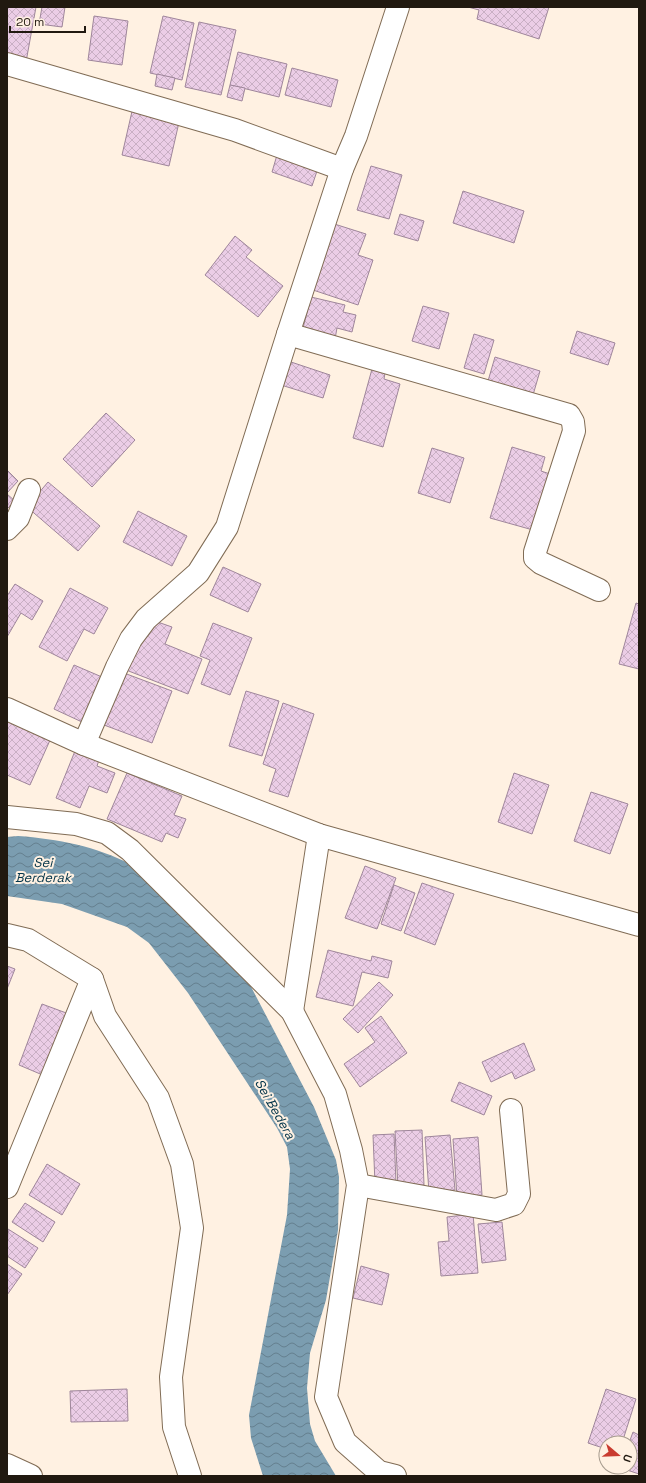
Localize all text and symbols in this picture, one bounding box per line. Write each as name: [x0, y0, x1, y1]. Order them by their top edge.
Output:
scale bar: [10, 8, 85, 34]
text: 20 m: [16, 14, 44, 30]
water label: Sei Berderak: [15, 854, 73, 886]
water label: Sei Bedera: [251, 1076, 299, 1143]
north arrow: [598, 1435, 638, 1475]
text: U: [620, 1452, 635, 1464]

